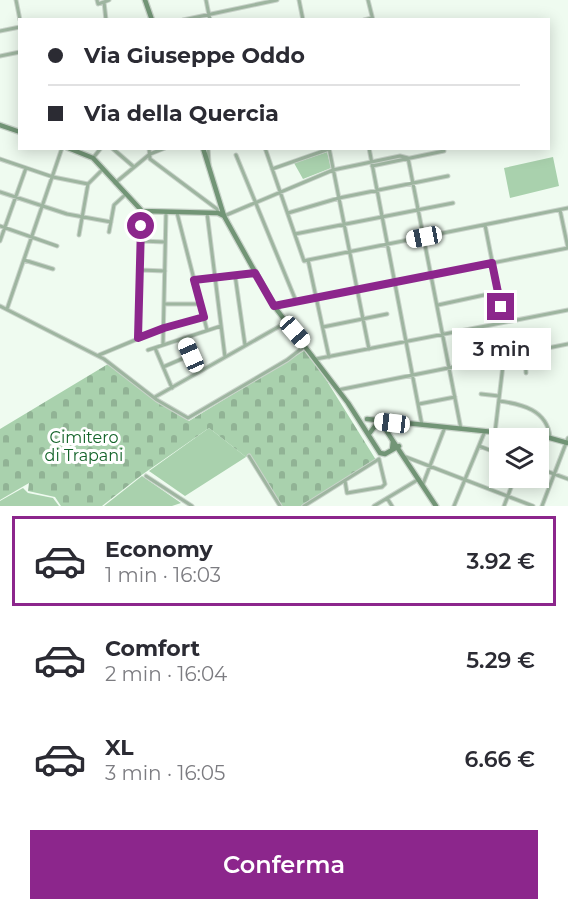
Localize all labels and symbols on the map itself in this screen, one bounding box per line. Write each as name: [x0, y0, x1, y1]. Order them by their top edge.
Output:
route start: [127, 212, 154, 239]
car: [405, 225, 443, 249]
route end: [487, 293, 514, 320]
car: [276, 313, 314, 351]
callout: 3 min: [452, 328, 550, 370]
car: [175, 335, 207, 375]
car: [373, 412, 411, 434]
park label: Cimitero di Trapani: [45, 428, 123, 465]

